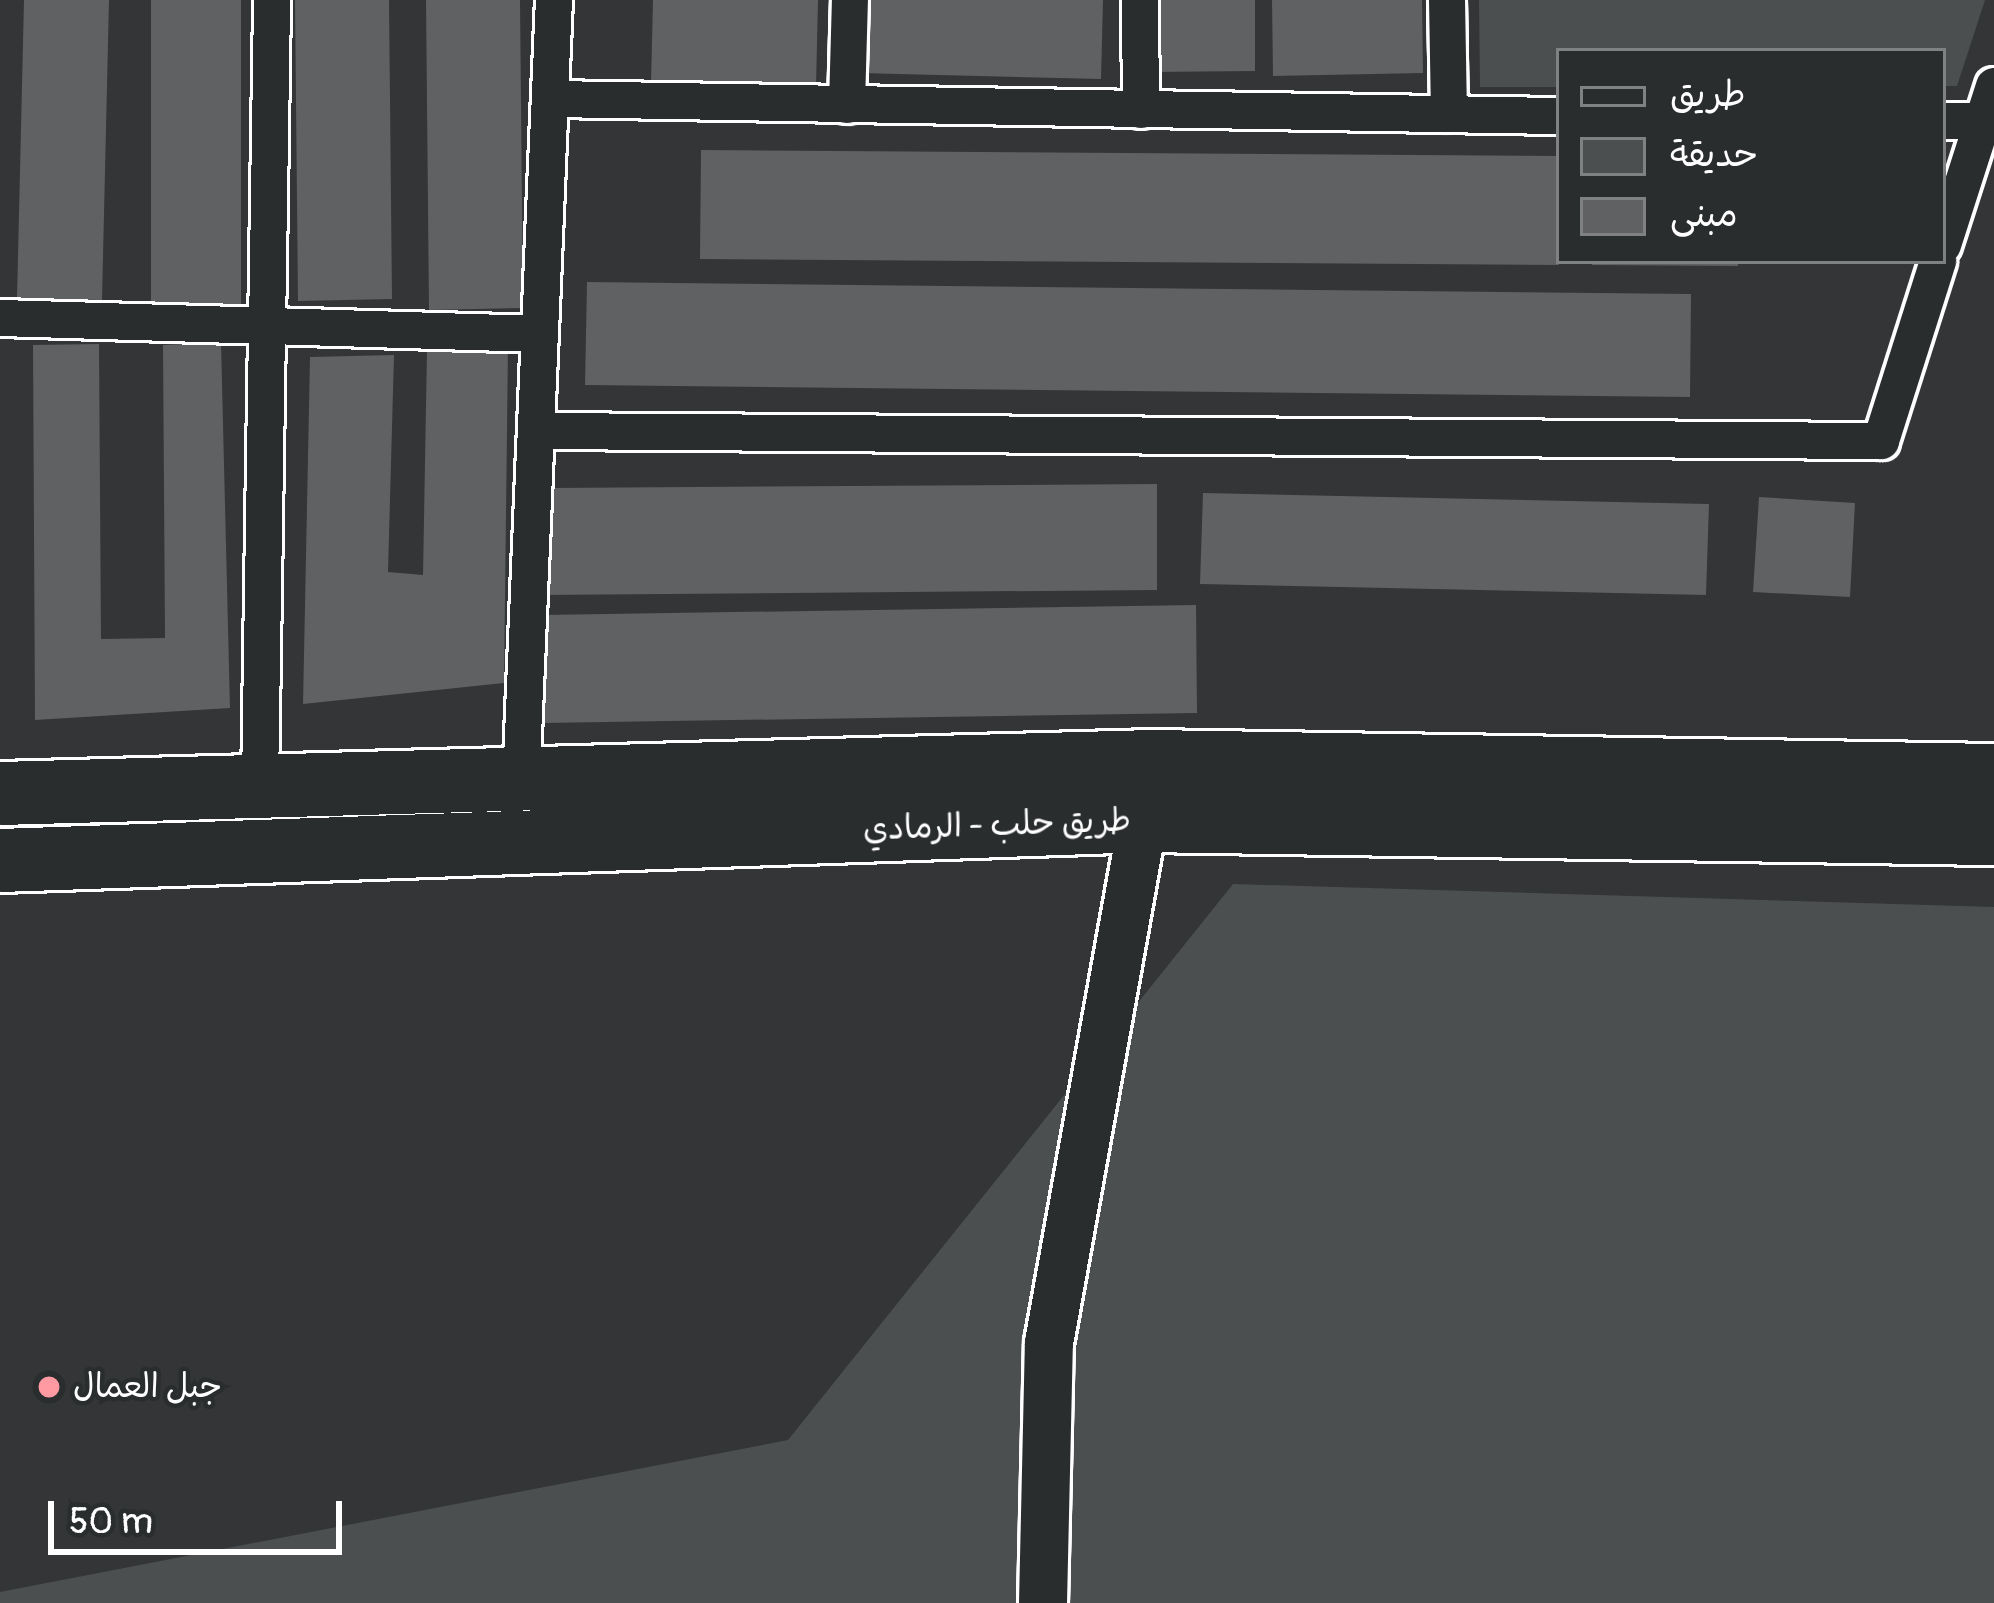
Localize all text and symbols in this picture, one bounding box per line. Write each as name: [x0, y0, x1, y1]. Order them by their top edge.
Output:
legend: [1556, 48, 1946, 264]
text: طريق: [1670, 72, 1746, 117]
text: حديقة: [1670, 132, 1758, 177]
text: مبنى: [1670, 192, 1738, 237]
street label: طريق حلب - الرمادي: [862, 801, 1132, 849]
place label: جبل العمال: [73, 1367, 222, 1407]
marker: جبل العمال: [36, 1374, 62, 1400]
scale bar: [54, 1477, 348, 1551]
text: 50 m: [69, 1499, 153, 1544]

